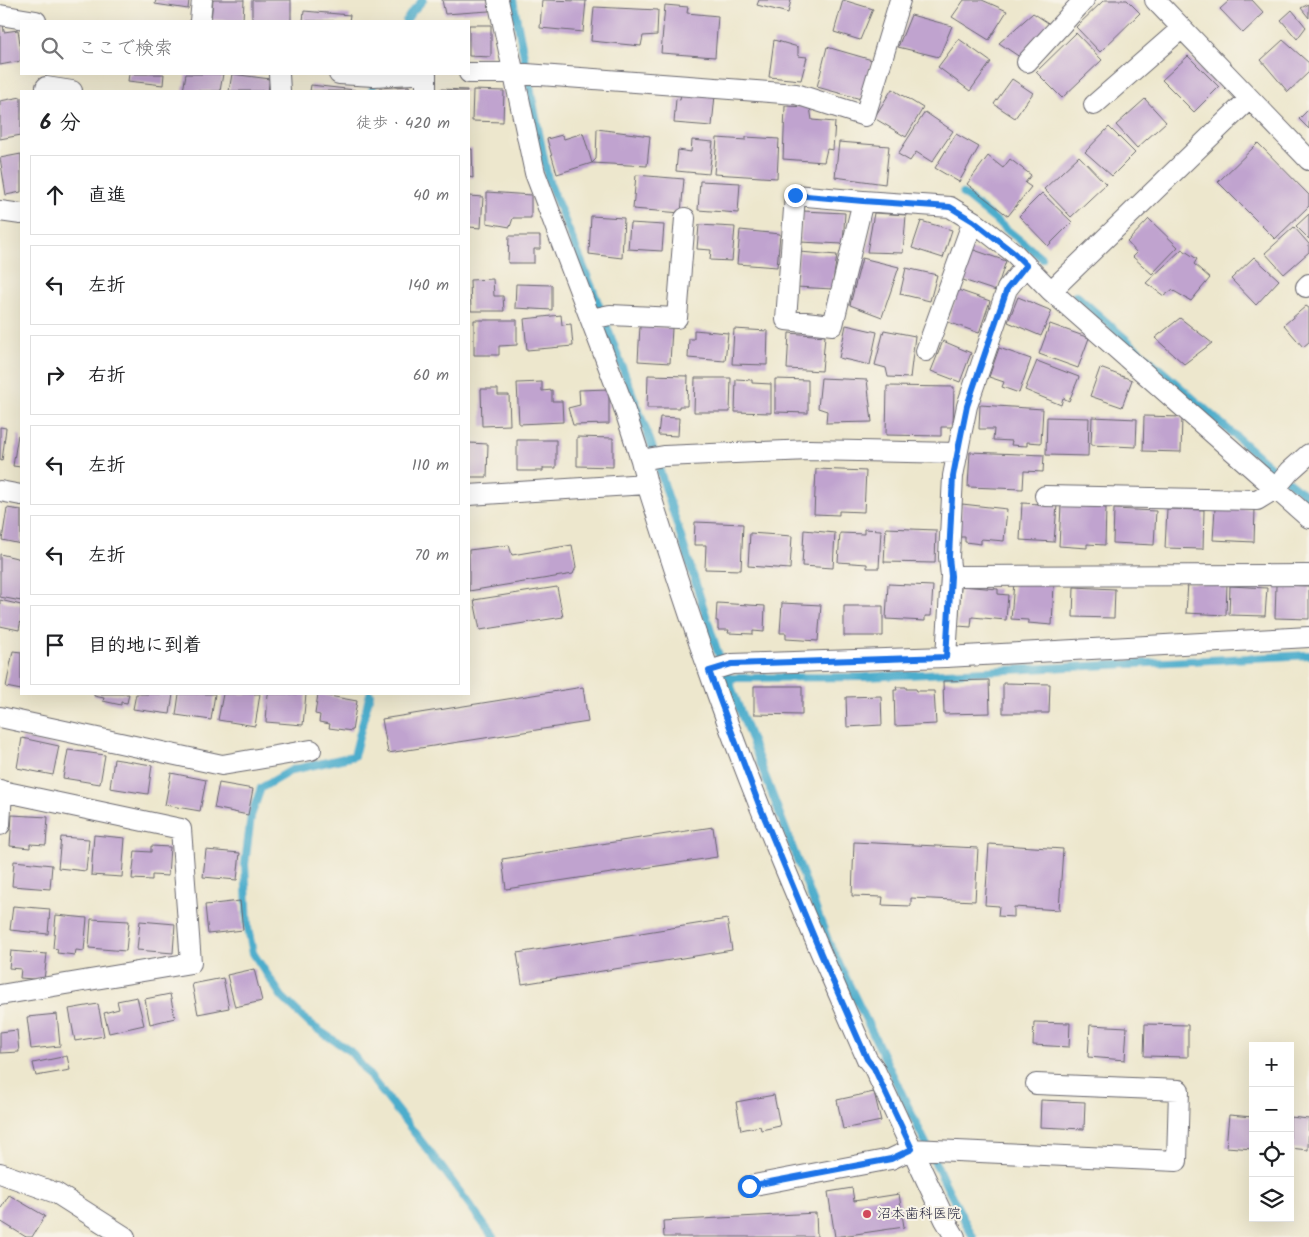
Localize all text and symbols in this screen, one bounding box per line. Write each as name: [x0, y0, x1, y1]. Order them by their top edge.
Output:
search box: [20, 20, 470, 75]
icon: search: [38, 34, 66, 62]
text: ここで検索: [78, 34, 173, 64]
text: 6 分: [40, 107, 80, 140]
text: 徒歩 · 420 m: [356, 111, 450, 136]
icon: ahead: [41, 181, 69, 209]
text: 直進: [88, 181, 126, 211]
text: 40 m: [413, 183, 449, 208]
route end: [784, 184, 807, 207]
icon: left: [41, 271, 69, 299]
text: 左折: [88, 271, 126, 301]
text: 140 m: [408, 273, 449, 298]
icon: right: [41, 361, 69, 389]
text: 右折: [88, 361, 126, 391]
text: 60 m: [413, 363, 449, 388]
icon: left: [41, 451, 69, 479]
text: 左折: [88, 451, 126, 481]
text: 110 m: [412, 453, 449, 478]
icon: left: [41, 541, 69, 569]
text: 左折: [88, 541, 126, 571]
text: 70 m: [414, 543, 449, 568]
icon: arrive: [41, 631, 69, 659]
text: 目的地に到着: [88, 631, 202, 661]
map controls: [1249, 1042, 1294, 1222]
button: +: [1249, 1042, 1294, 1087]
button: −: [1249, 1087, 1294, 1132]
button: locate: [1249, 1132, 1294, 1177]
route start: [738, 1175, 761, 1198]
button: layers: [1249, 1177, 1294, 1222]
place label: 沼本歯科医院: [877, 1203, 961, 1225]
marker: 沼本歯科医院: [861, 1208, 873, 1220]

